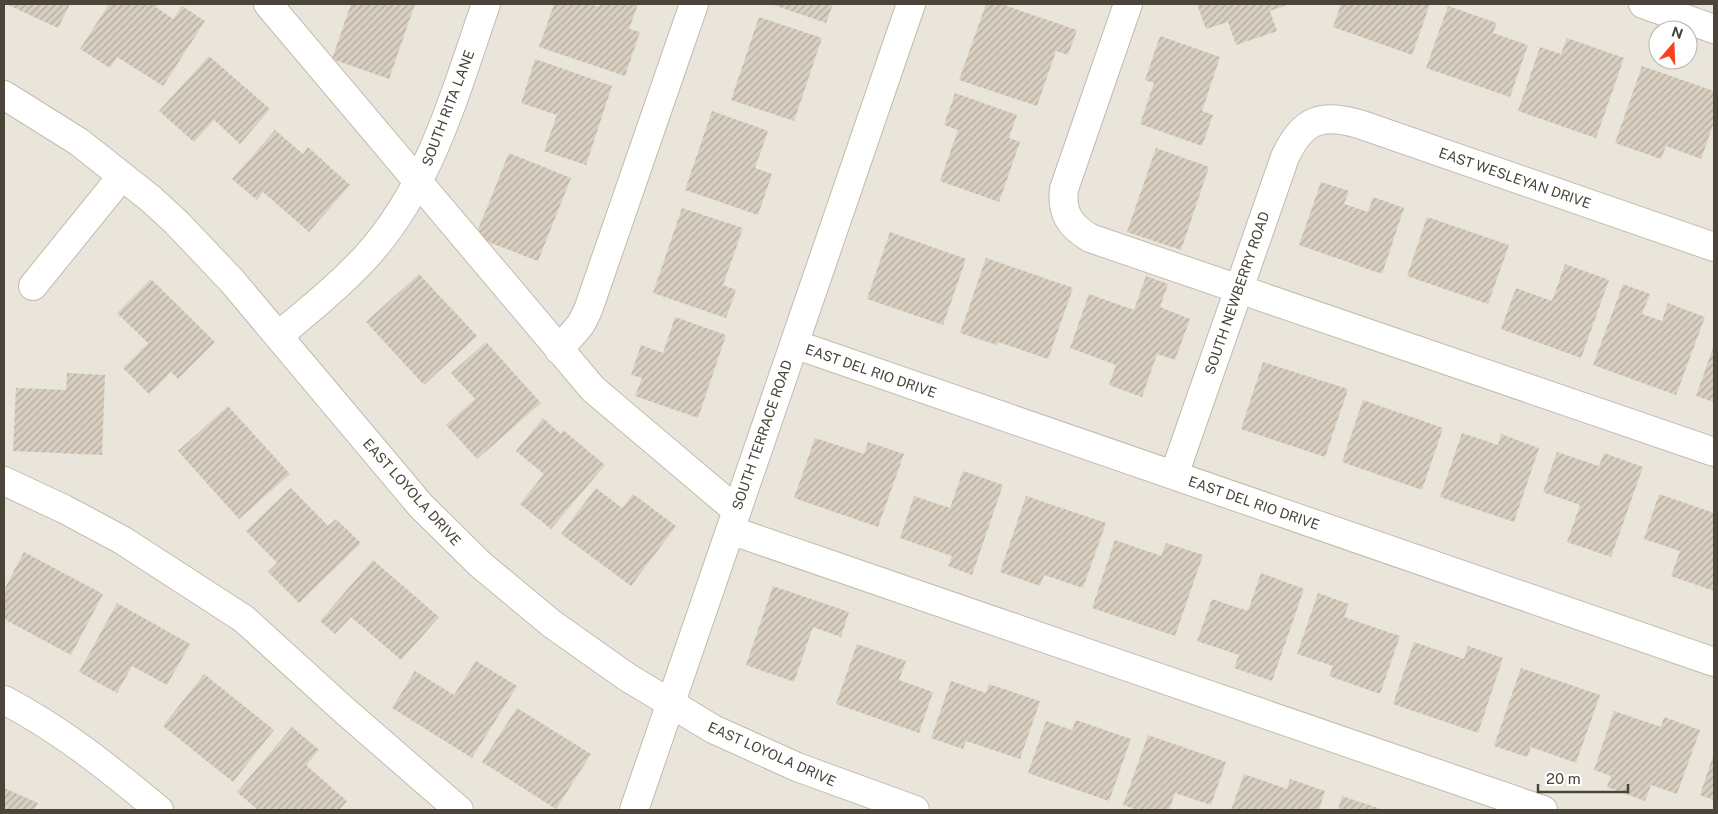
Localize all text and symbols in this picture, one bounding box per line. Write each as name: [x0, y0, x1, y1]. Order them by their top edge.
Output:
north arrow: [1648, 20, 1698, 70]
text: N: [1669, 23, 1685, 42]
street label: SOUTH RITA LANE: [419, 48, 477, 168]
street label: EAST WESLEYAN DRIVE: [1437, 144, 1593, 212]
street label: SOUTH NEWBERRY ROAD: [1201, 209, 1273, 377]
street label: EAST DEL RIO DRIVE: [803, 341, 939, 401]
street label: SOUTH TERRACE ROAD: [729, 358, 795, 512]
street label: EAST LOYOLA DRIVE: [360, 435, 464, 549]
street label: EAST DEL RIO DRIVE: [1186, 473, 1322, 533]
street label: EAST LOYOLA DRIVE: [706, 719, 838, 789]
scale bar: [1538, 762, 1628, 794]
text: 20 m: [1546, 770, 1581, 787]

